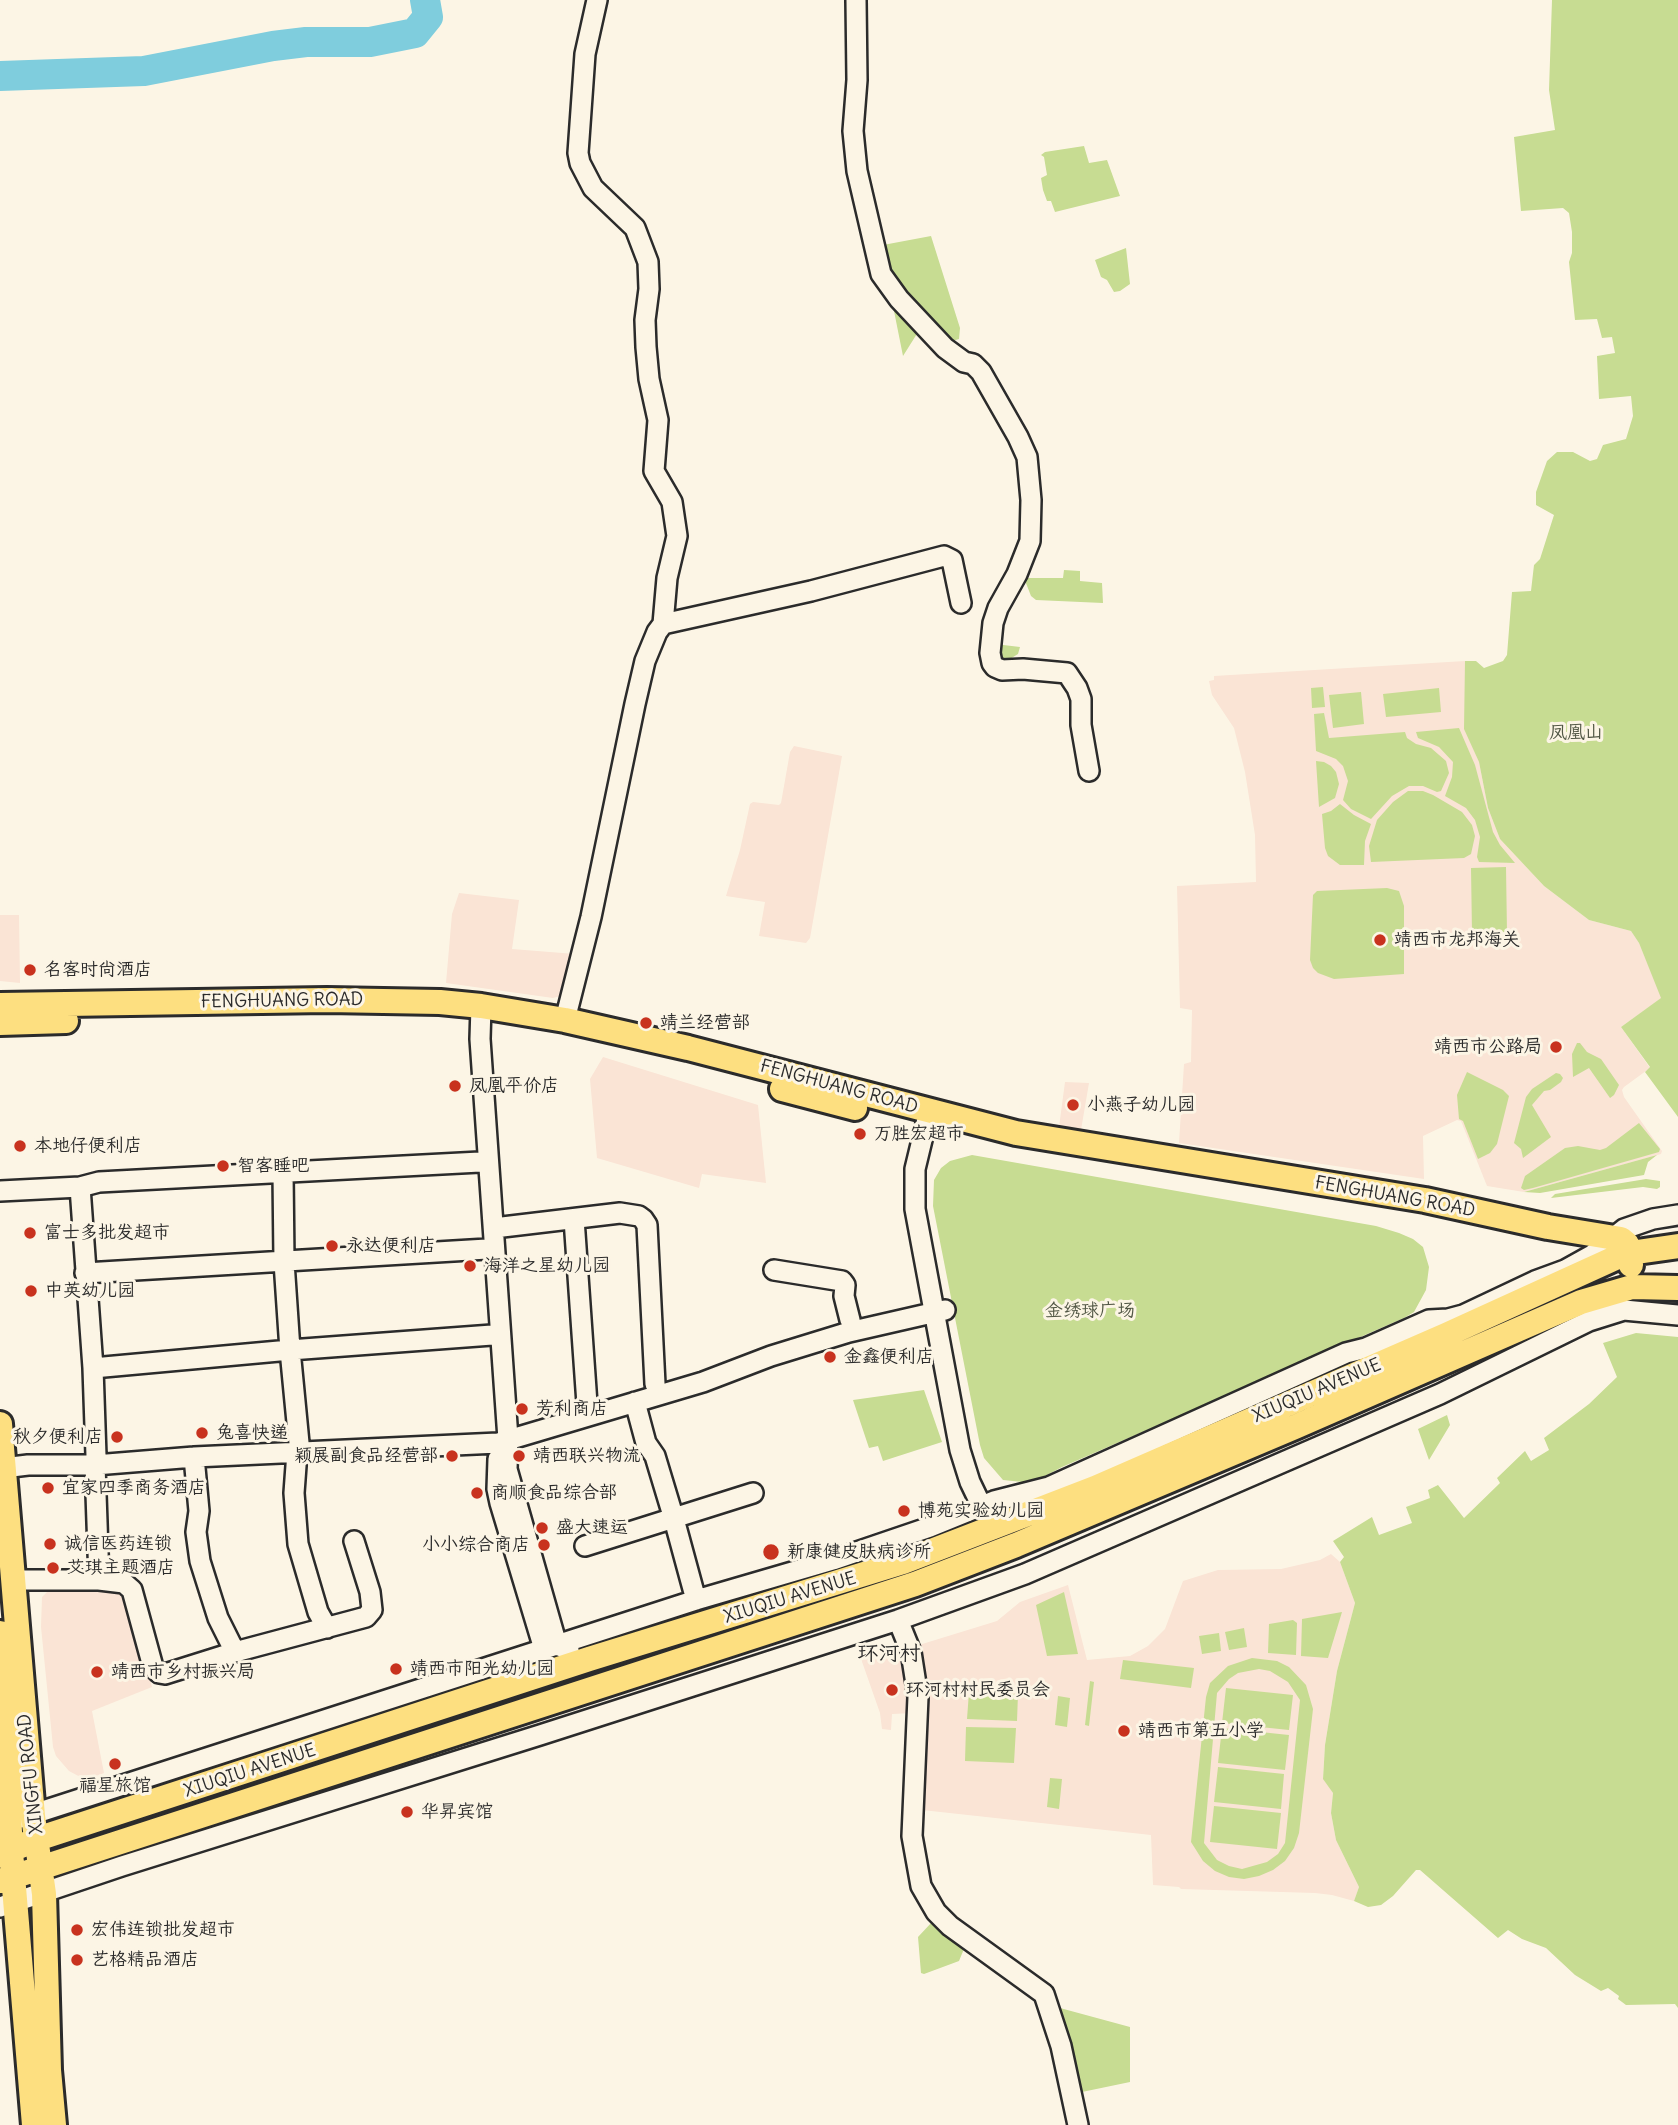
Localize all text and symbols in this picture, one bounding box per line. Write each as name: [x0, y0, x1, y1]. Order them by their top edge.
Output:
park label: 凤凰山: [1549, 722, 1603, 744]
place label: 靖西市龙邦海关: [1394, 929, 1520, 951]
marker: 靖西市龙邦海关: [1372, 932, 1388, 948]
place label: 名客时尚酒店: [44, 959, 152, 981]
marker: 名客时尚酒店: [22, 962, 38, 978]
street label: FENGHUANG ROAD: [201, 989, 363, 1013]
place label: 靖兰经营部: [660, 1012, 750, 1034]
marker: 靖兰经营部: [638, 1015, 654, 1031]
place label: 靖西市公路局: [1434, 1036, 1542, 1058]
marker: 靖西市公路局: [1548, 1039, 1564, 1055]
street label: FENGHUANG ROAD: [758, 1056, 920, 1118]
place label: 凤凰平价店: [469, 1075, 559, 1097]
marker: 凤凰平价店: [447, 1078, 463, 1094]
place label: 小燕子幼儿园: [1087, 1094, 1195, 1116]
marker: 小燕子幼儿园: [1065, 1097, 1081, 1113]
place label: 万胜宏超市: [874, 1123, 964, 1145]
marker: 万胜宏超市: [852, 1126, 868, 1142]
place label: 本地仔便利店: [34, 1135, 142, 1157]
marker: 本地仔便利店: [12, 1138, 28, 1154]
place label: 智客睡吧: [237, 1155, 309, 1177]
marker: 智客睡吧: [215, 1158, 231, 1174]
street label: FENGHUANG ROAD: [1313, 1172, 1477, 1222]
place label: 富士多批发超市: [44, 1222, 170, 1244]
marker: 富士多批发超市: [22, 1225, 38, 1241]
place label: 永达便利店: [346, 1235, 436, 1257]
marker: 永达便利店: [324, 1238, 340, 1254]
place label: 海洋之星幼儿园: [484, 1255, 610, 1277]
marker: 海洋之星幼儿园: [462, 1258, 478, 1274]
place label: 中英幼儿园: [45, 1280, 135, 1302]
marker: 中英幼儿园: [23, 1283, 39, 1299]
park label: 金绣球广场: [1045, 1300, 1135, 1322]
place label: 金鑫便利店: [844, 1346, 934, 1368]
marker: 金鑫便利店: [822, 1349, 838, 1365]
street label: XIUQIU AVENUE: [1250, 1354, 1384, 1428]
place label: 芳利商店: [536, 1398, 608, 1420]
marker: 芳利商店: [514, 1401, 530, 1417]
place label: 兔喜快递: [216, 1422, 288, 1444]
marker: 兔喜快递: [194, 1425, 210, 1441]
place label: 秋夕便利店: [13, 1426, 103, 1448]
marker: 秋夕便利店: [109, 1429, 125, 1445]
place label: 颖展副食品经营部: [294, 1445, 438, 1467]
place label: 靖西联兴物流: [533, 1445, 641, 1467]
marker: 颖展副食品经营部: [444, 1448, 460, 1464]
marker: 靖西联兴物流: [511, 1448, 527, 1464]
place label: 宜家四季商务酒店: [62, 1477, 206, 1499]
marker: 宜家四季商务酒店: [40, 1480, 56, 1496]
place label: 商顺食品综合部: [491, 1482, 617, 1504]
marker: 商顺食品综合部: [469, 1485, 485, 1501]
place label: 博苑实验幼儿园: [918, 1500, 1044, 1522]
marker: 博苑实验幼儿园: [896, 1503, 912, 1519]
place label: 盛大速运: [556, 1517, 628, 1539]
marker: 盛大速运: [534, 1520, 550, 1536]
place label: 诚信医药连锁: [64, 1533, 172, 1555]
place label: 小小综合商店: [422, 1534, 530, 1556]
marker: 诚信医药连锁: [42, 1536, 58, 1552]
marker: 小小综合商店: [536, 1537, 552, 1553]
place label: 新康健皮肤病诊所: [787, 1541, 931, 1563]
marker: 新康健皮肤病诊所: [761, 1542, 781, 1562]
place label: 艾琪主题酒店: [67, 1557, 175, 1579]
marker: 艾琪主题酒店: [45, 1560, 61, 1576]
street label: XIUQIU AVENUE: [721, 1568, 859, 1628]
district label: 环河村: [858, 1641, 920, 1667]
place label: 靖西市阳光幼儿园: [410, 1658, 554, 1680]
place label: 靖西市乡村振兴局: [111, 1661, 255, 1683]
marker: 靖西市阳光幼儿园: [388, 1661, 404, 1677]
marker: 靖西市乡村振兴局: [89, 1664, 105, 1680]
place label: 环河村村民委员会: [906, 1679, 1050, 1701]
marker: 环河村村民委员会: [884, 1682, 900, 1698]
street label: XINGFU ROAD: [14, 1713, 48, 1835]
place label: 靖西市第五小学: [1138, 1720, 1264, 1742]
marker: 靖西市第五小学: [1116, 1723, 1132, 1739]
street label: XIUQIU AVENUE: [181, 1740, 319, 1802]
marker: 福星旅馆: [107, 1756, 123, 1772]
place label: 福星旅馆: [79, 1775, 151, 1797]
place label: 华昇宾馆: [421, 1801, 493, 1823]
marker: 华昇宾馆: [399, 1804, 415, 1820]
place label: 宏伟连锁批发超市: [91, 1919, 235, 1941]
marker: 宏伟连锁批发超市: [69, 1922, 85, 1938]
place label: 艺格精品酒店: [91, 1949, 199, 1971]
marker: 艺格精品酒店: [69, 1952, 85, 1968]

